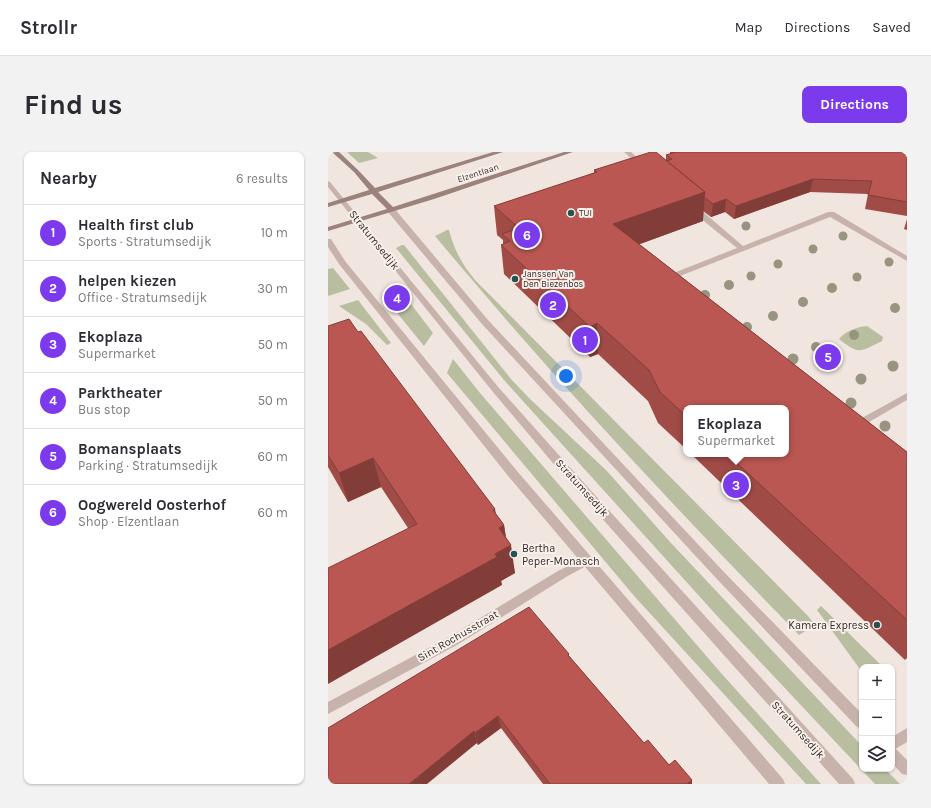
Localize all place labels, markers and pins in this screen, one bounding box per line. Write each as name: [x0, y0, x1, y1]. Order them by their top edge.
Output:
marker: TUI: [566, 208, 576, 218]
place label: TUI: [579, 208, 592, 218]
pin: 6: [514, 220, 540, 250]
place label: Janssen Van Den Biezenbos: [523, 269, 584, 289]
marker: Janssen Van Den Biezenbos: [510, 274, 520, 284]
pin: 4: [384, 283, 410, 313]
pin: 2: [540, 290, 566, 320]
pin: 1: [572, 325, 598, 355]
pin: 5: [815, 342, 841, 372]
pin: 3: [723, 470, 749, 500]
place label: Bertha Peper-Monasch: [522, 542, 600, 568]
marker: Bertha Peper-Monasch: [509, 549, 519, 559]
place label: Kamera Express: [788, 619, 869, 632]
marker: Kamera Express: [872, 620, 882, 630]

